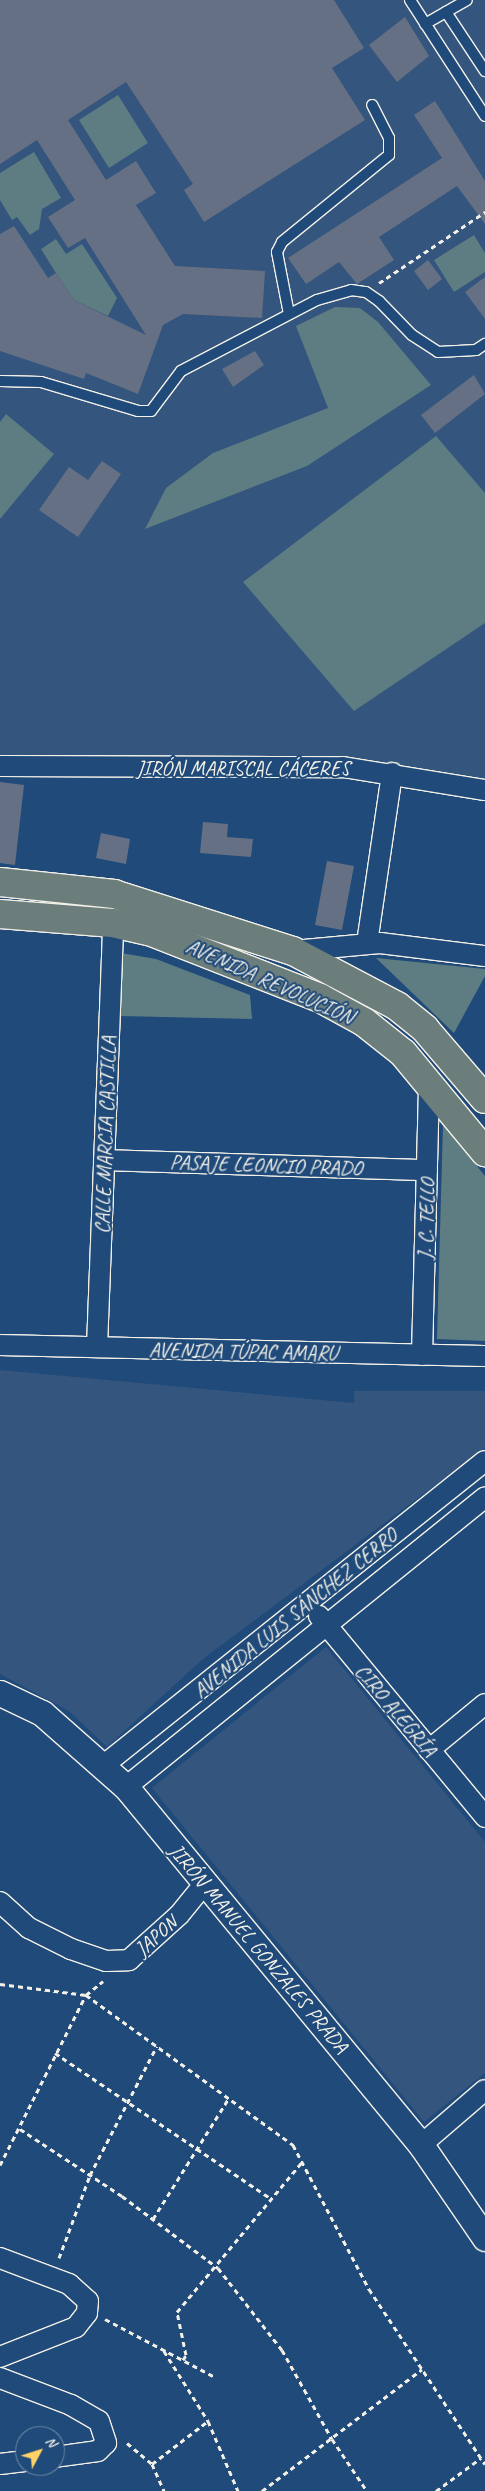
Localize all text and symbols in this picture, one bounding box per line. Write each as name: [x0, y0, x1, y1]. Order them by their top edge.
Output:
street label: JIRÓN MARISCAL CÁCERES: [136, 755, 350, 781]
street label: AVENIDA REVOLUCIÓN: [183, 933, 357, 1029]
street label: CALLE MARCIA CASTILLA: [89, 1036, 121, 1234]
street label: PASAJE LEONCIO PRADO: [169, 1149, 363, 1181]
street label: J. C. TELLO: [412, 1178, 440, 1260]
street label: AVENIDA TÚPAC AMARU: [148, 1337, 338, 1365]
street label: AVENIDA LUIS SÁNCHEZ CERRO: [189, 1523, 401, 1703]
street label: CIRO ALEGRÍA: [350, 1658, 442, 1762]
street label: JIRÓN MANUEL GONZALES PRADA: [164, 1838, 354, 2058]
street label: JAPON: [129, 1910, 183, 1962]
north arrow: [15, 2426, 65, 2476]
text: N: [42, 2433, 60, 2450]

